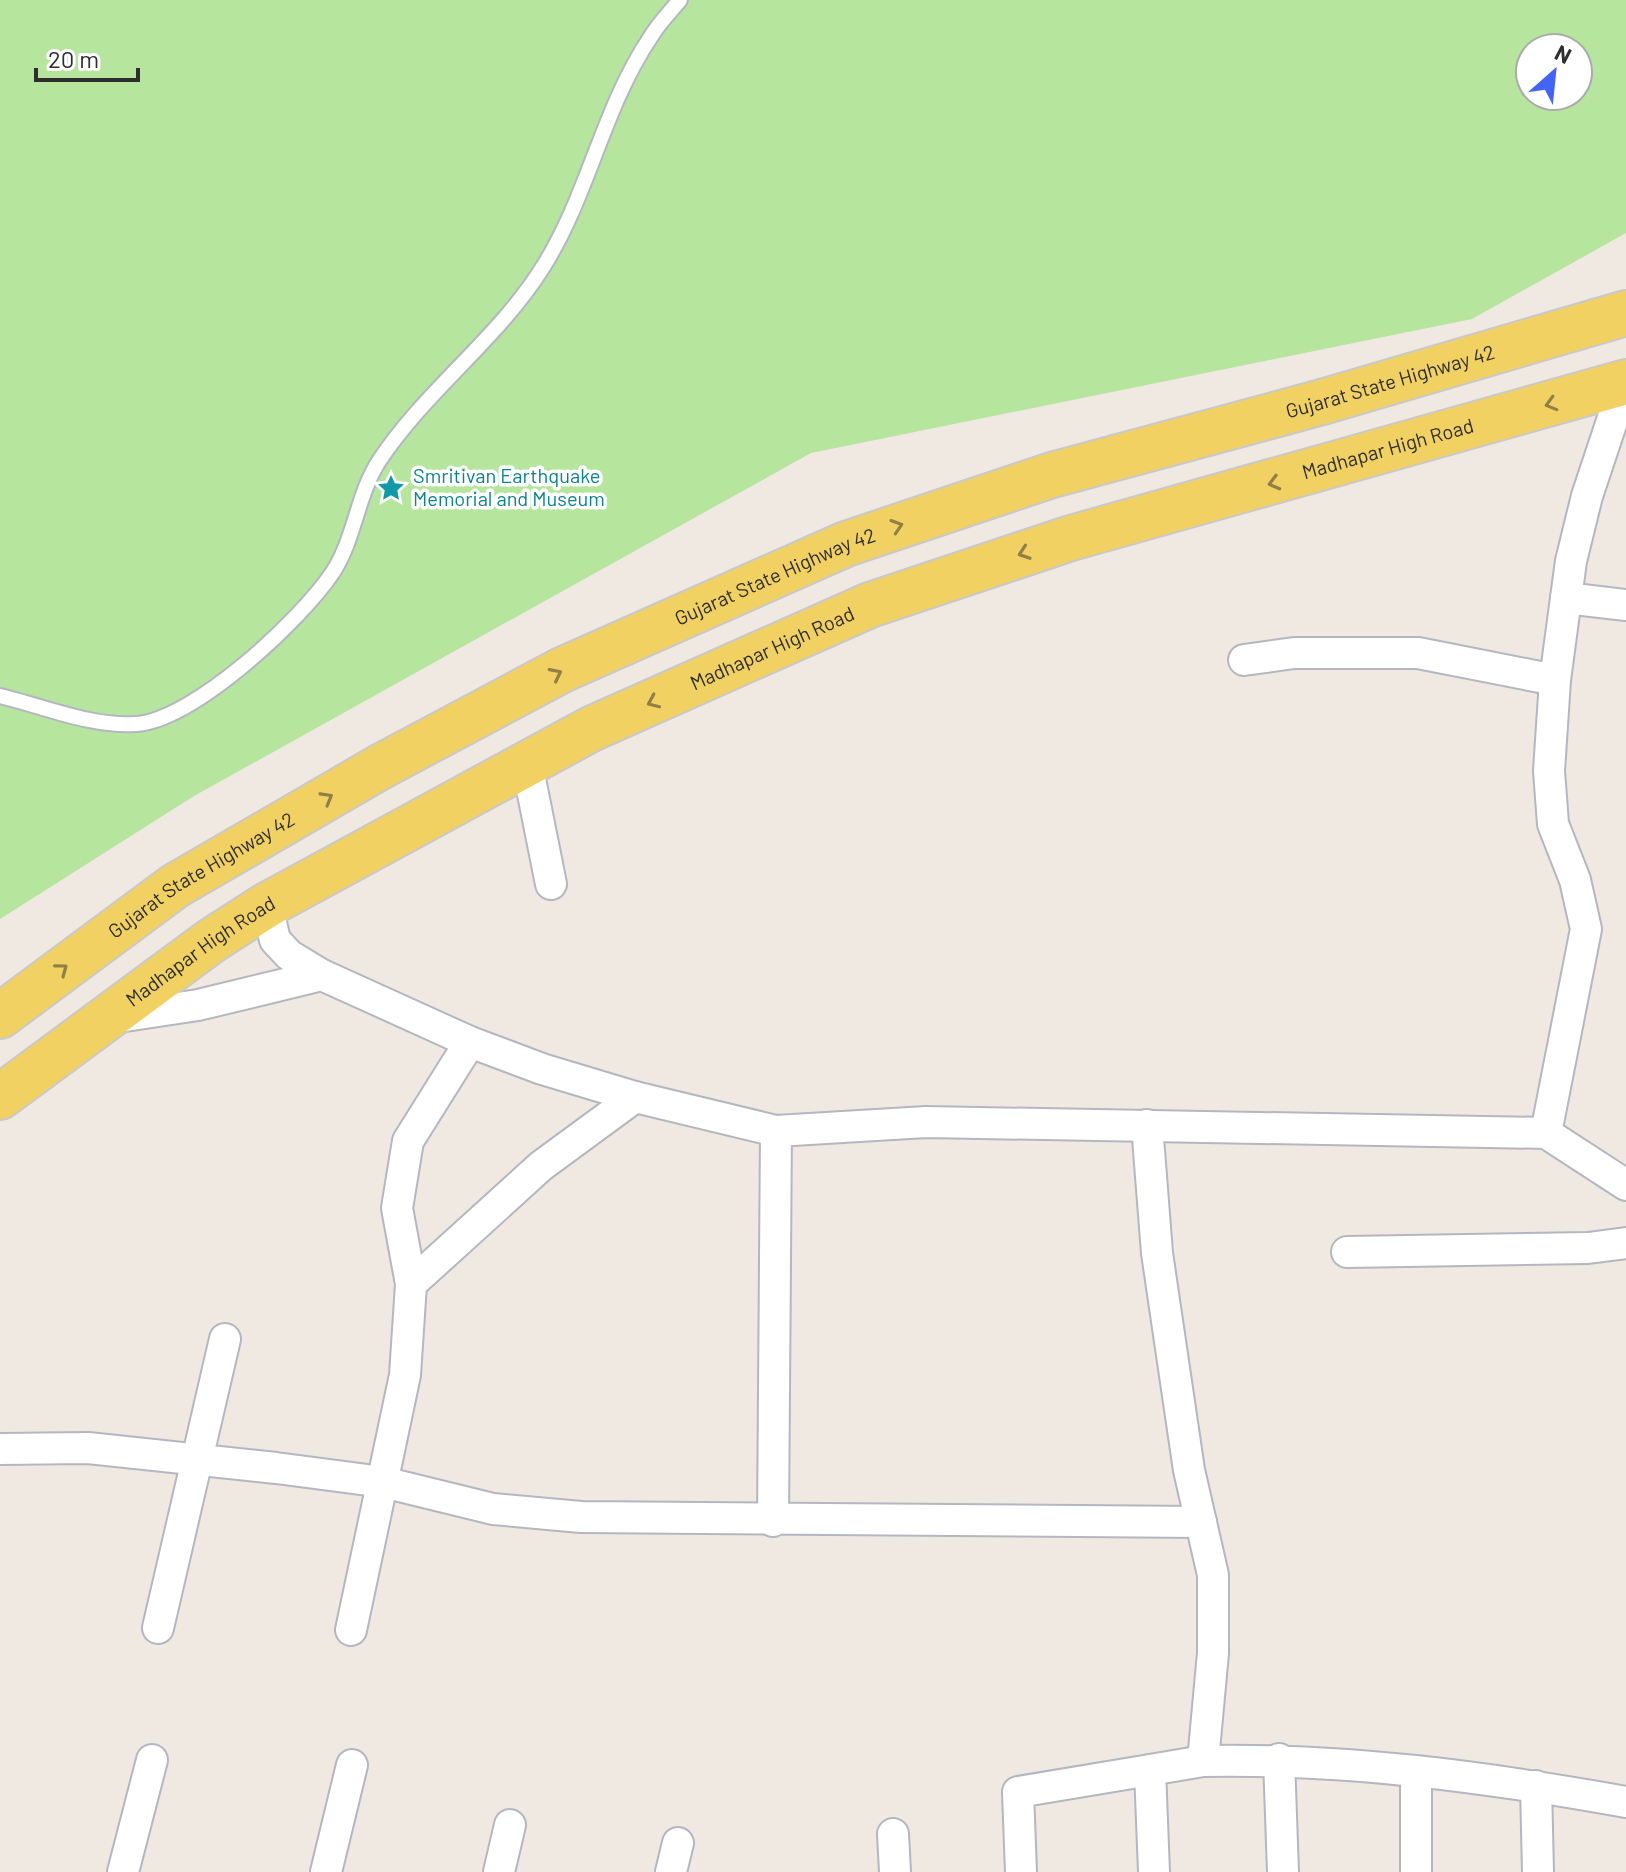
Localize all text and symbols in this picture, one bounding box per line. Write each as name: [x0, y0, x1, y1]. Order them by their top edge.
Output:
scale bar: [36, 32, 138, 82]
north arrow: [1514, 32, 1594, 112]
text: N: [1551, 38, 1576, 68]
text: 20 m: [48, 44, 99, 73]
street label: Gujarat State Highway 42: [1283, 339, 1497, 422]
one-way arrow: [1545, 395, 1559, 411]
street label: Madhapar High Road: [1299, 412, 1476, 483]
place label: Smritivan Earthquake Memorial and Museum: [413, 463, 605, 510]
place icon: Smritivan Earthquake Memorial and Museum: [376, 473, 406, 503]
one-way arrow: [1268, 473, 1282, 490]
one-way arrow: [890, 520, 904, 536]
street label: Gujarat State Highway 42: [671, 522, 878, 630]
one-way arrow: [1018, 544, 1032, 560]
street label: Madhapar High Road: [686, 601, 858, 694]
one-way arrow: [548, 668, 562, 683]
one-way arrow: [647, 692, 661, 708]
one-way arrow: [319, 792, 333, 808]
street label: Gujarat State Highway 42: [103, 806, 298, 943]
street label: Madhapar High Road: [121, 890, 279, 1011]
one-way arrow: [53, 964, 68, 978]

